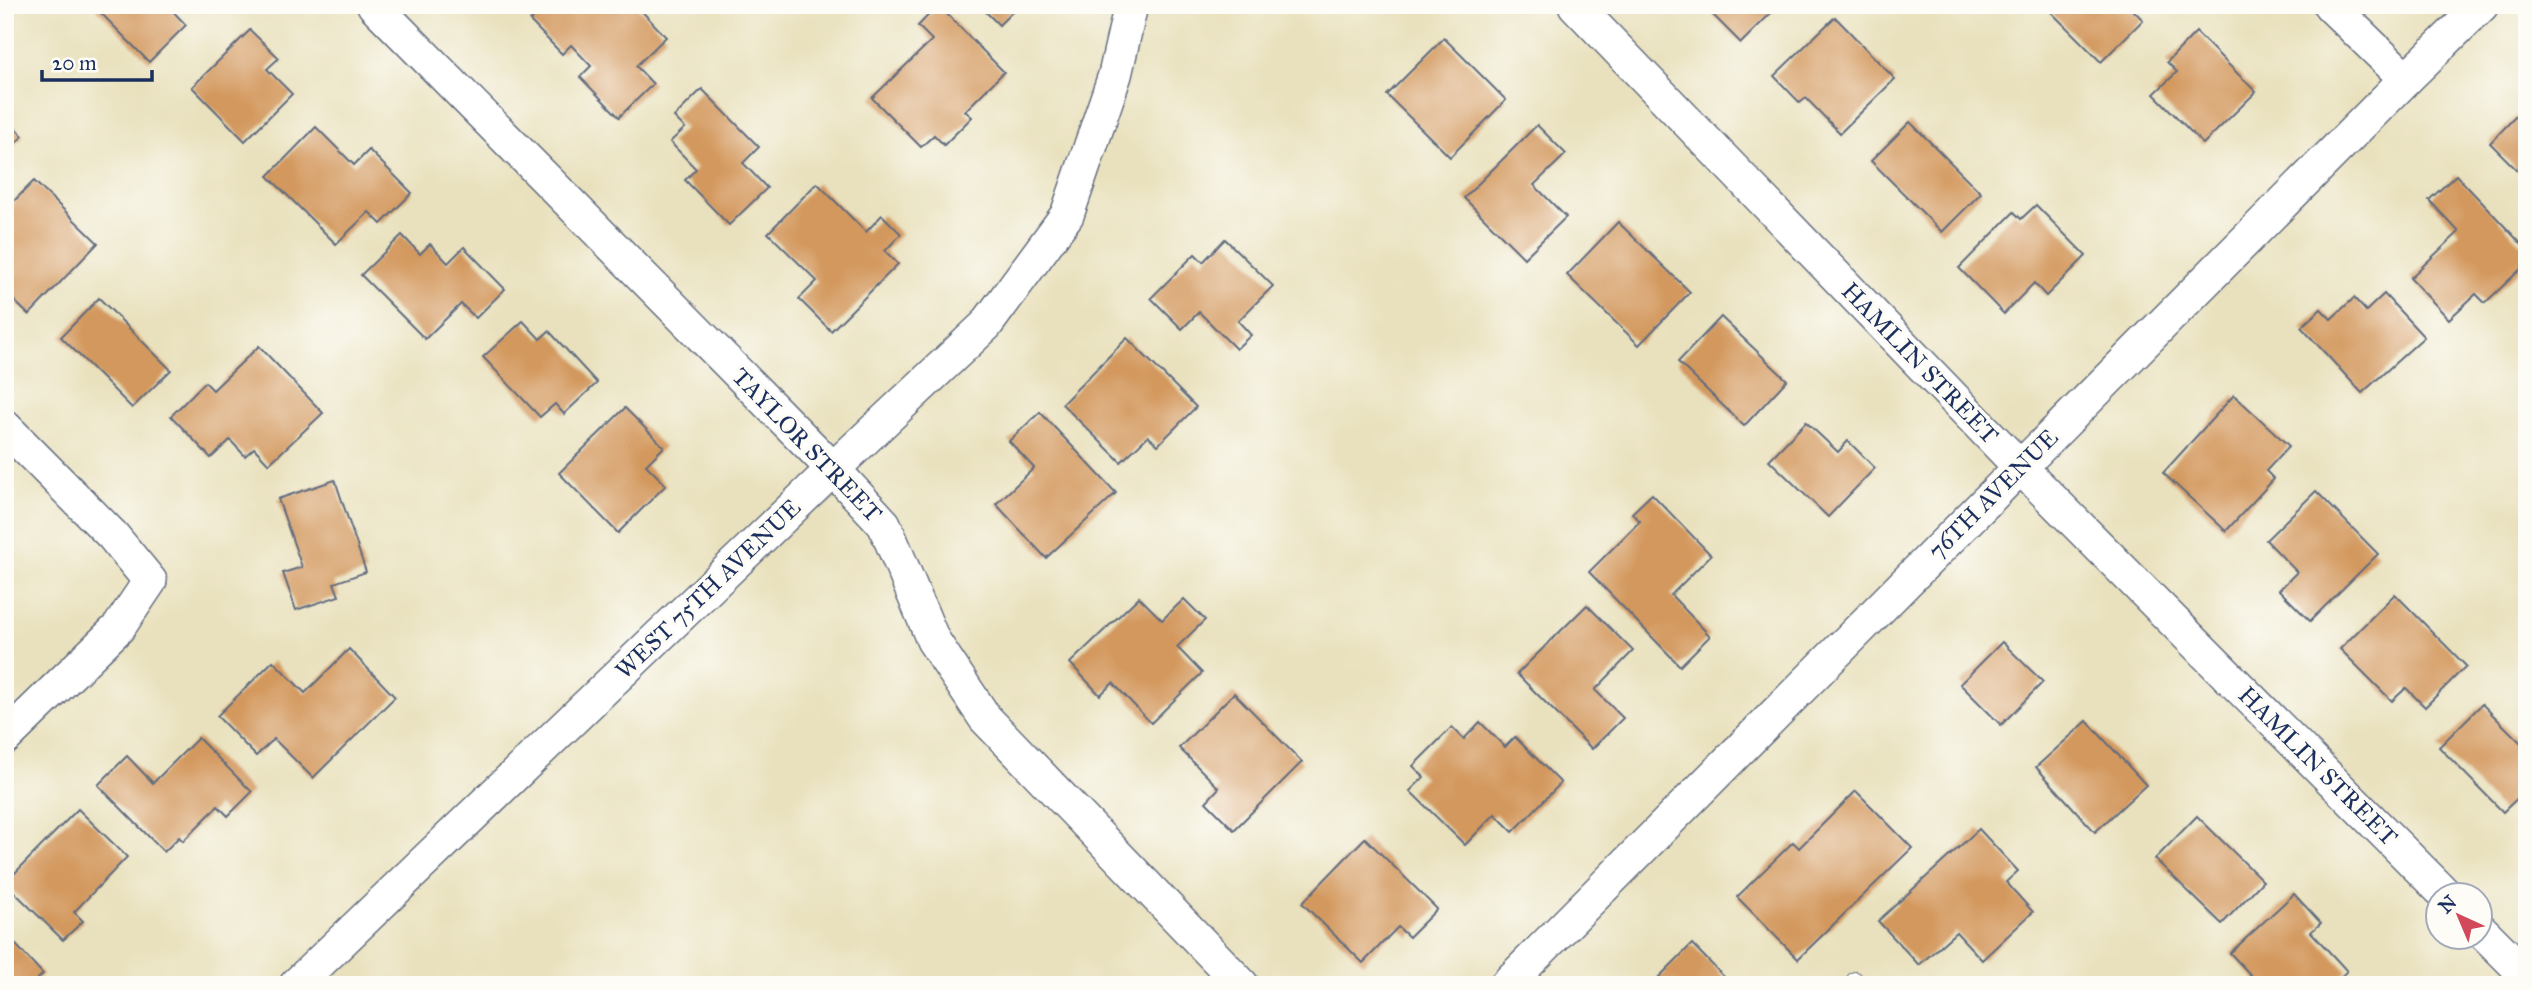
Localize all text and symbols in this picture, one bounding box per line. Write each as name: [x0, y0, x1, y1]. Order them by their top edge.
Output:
scale bar: [42, 38, 152, 82]
text: 20 m: [52, 50, 97, 76]
street label: HAMLIN STREET: [1835, 276, 2005, 450]
street label: TAYLOR STREET: [726, 362, 888, 528]
street label: 76TH AVENUE: [1922, 423, 2064, 565]
street label: WEST 75TH AVENUE: [609, 493, 807, 685]
street label: HAMLIN STREET: [2232, 680, 2404, 852]
north arrow: [2424, 881, 2494, 951]
text: N: [2434, 890, 2461, 918]

